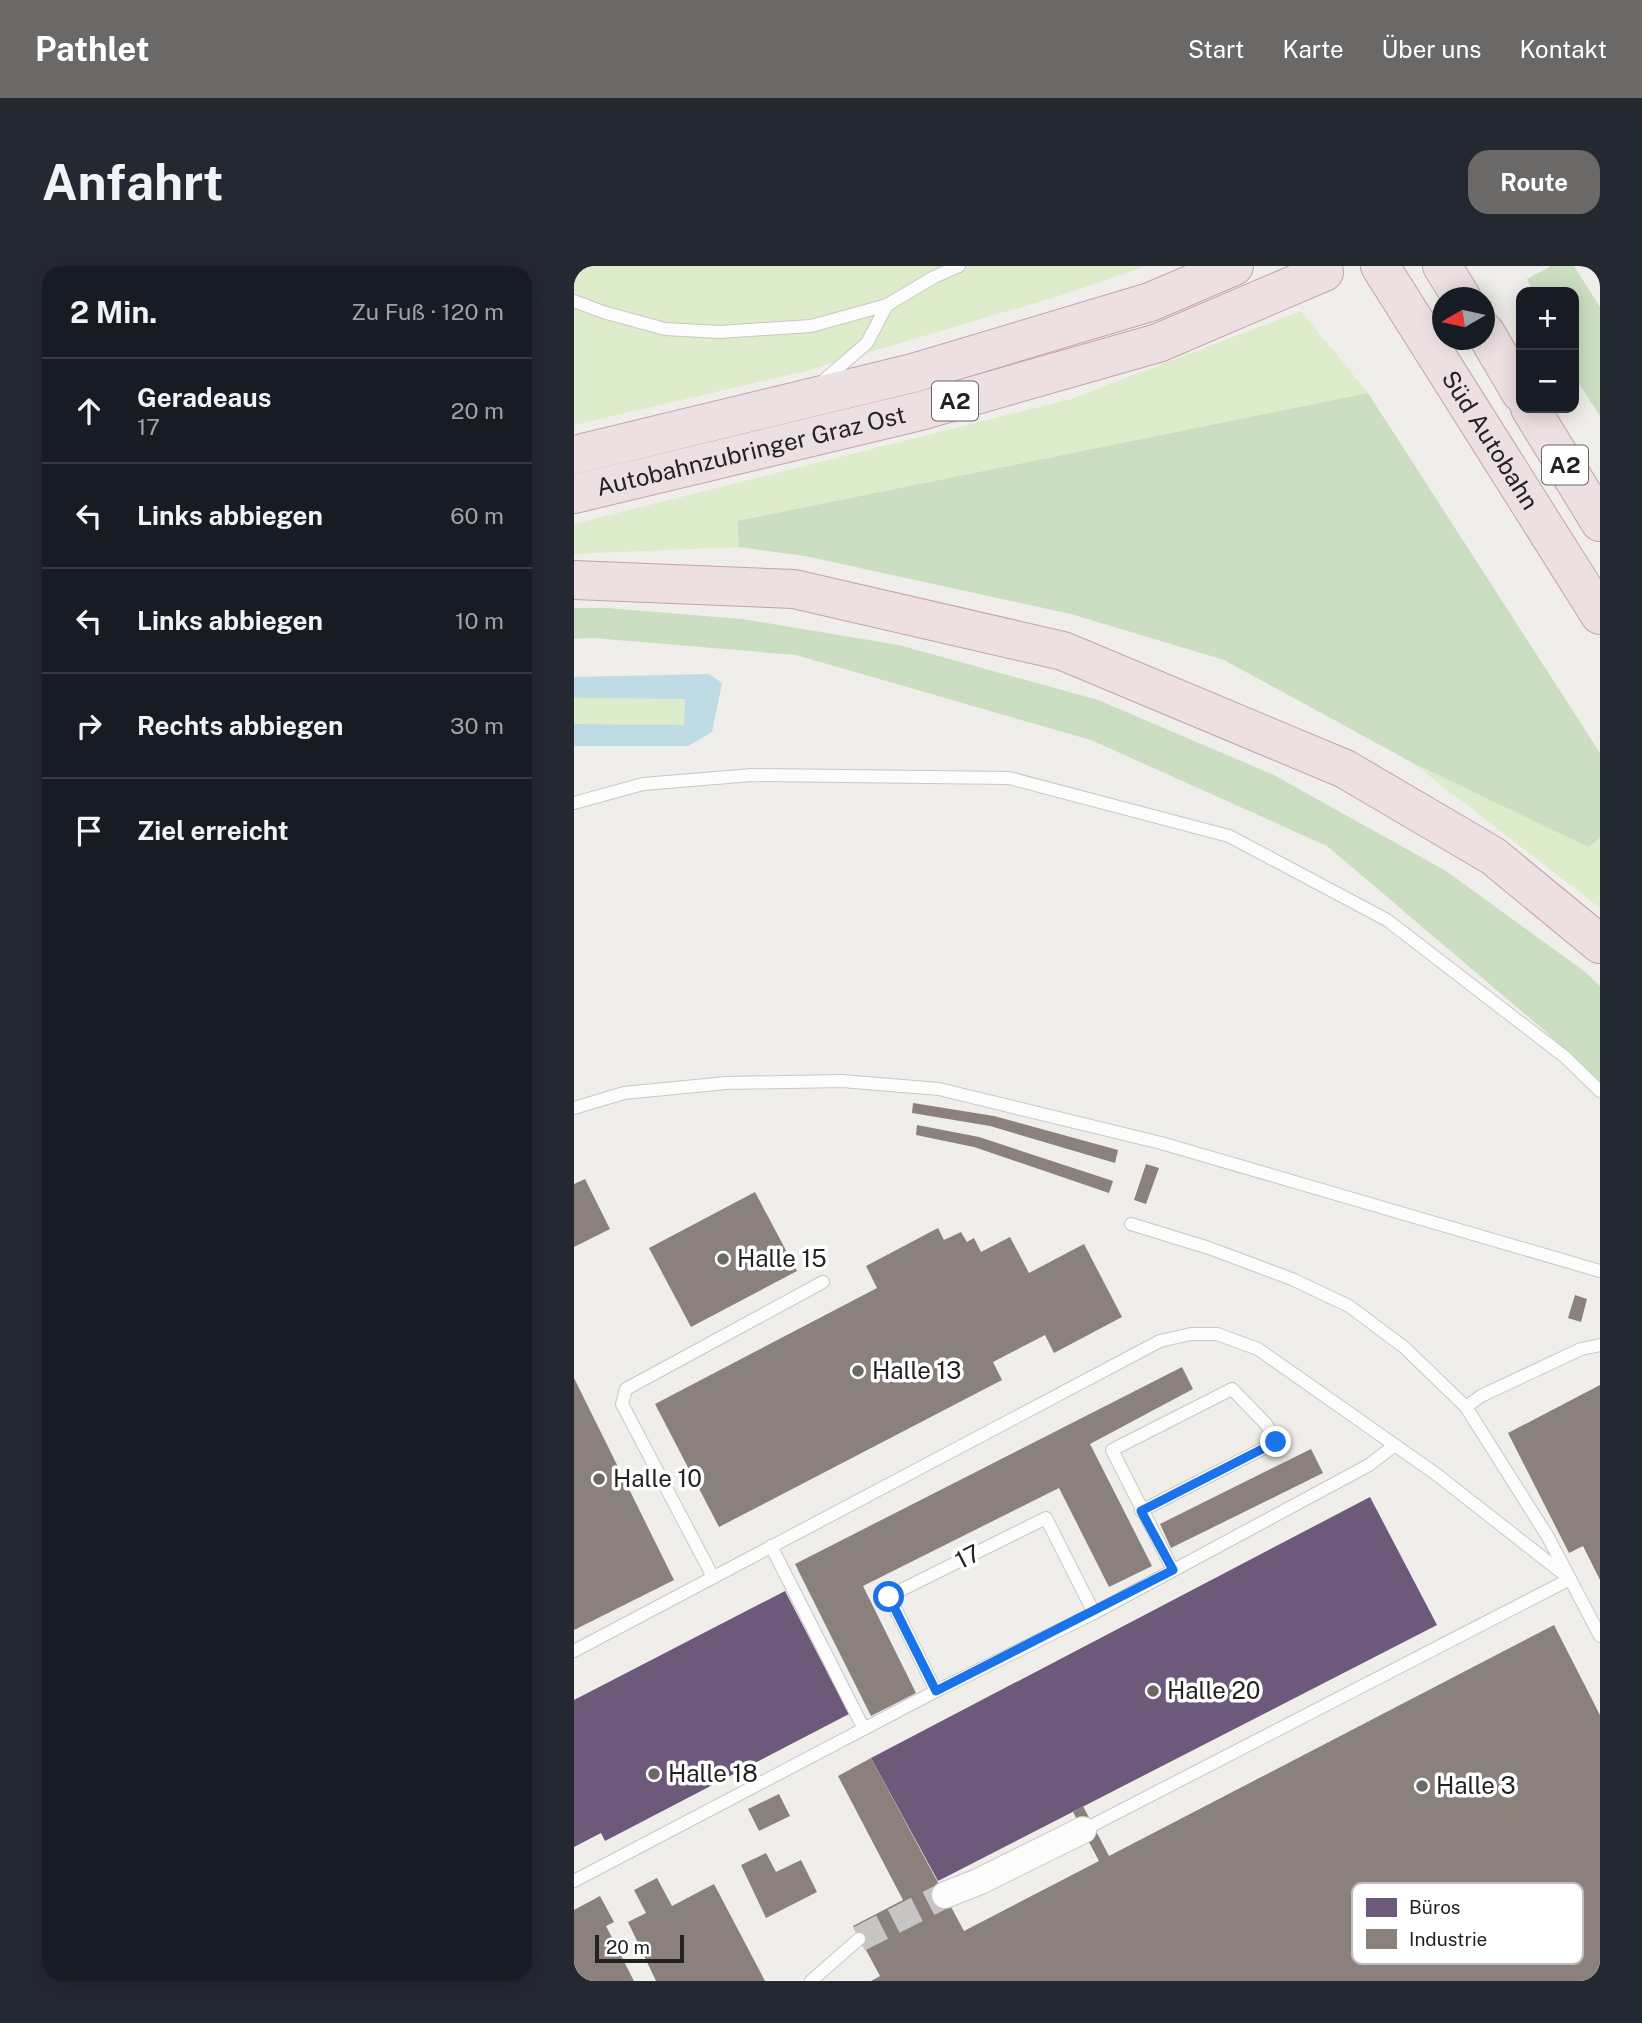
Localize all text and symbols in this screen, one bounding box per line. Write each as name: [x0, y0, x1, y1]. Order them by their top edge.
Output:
text: Pathlet: [35, 30, 150, 68]
text: Start: [1188, 35, 1244, 63]
text: Karte: [1282, 35, 1344, 63]
text: Über uns: [1382, 35, 1481, 63]
text: Kontakt: [1519, 35, 1607, 63]
button: Route: [1468, 150, 1600, 214]
text: Anfahrt: [42, 153, 223, 211]
north arrow: [1432, 287, 1495, 350]
map controls: [1516, 287, 1579, 413]
button: +: [1516, 287, 1579, 350]
text: 2 Min.: [70, 294, 157, 330]
text: Zu Fuß · 120 m: [351, 298, 504, 325]
button: −: [1516, 350, 1579, 413]
street label: Süd Autobahn: [1437, 365, 1545, 514]
text: Geradeaus: [137, 382, 272, 413]
road number: A2: [932, 382, 978, 420]
icon: ahead: [70, 392, 108, 430]
text: 20 m: [451, 397, 504, 424]
street label: Autobahnzubringer Graz Ost: [593, 400, 908, 501]
text: 17: [137, 413, 160, 440]
road number: A2: [1542, 446, 1588, 484]
icon: left: [70, 497, 108, 535]
text: Links abbiegen: [137, 500, 323, 531]
text: 60 m: [450, 502, 504, 529]
icon: left: [70, 602, 108, 640]
text: Links abbiegen: [137, 605, 323, 636]
text: 10 m: [455, 607, 504, 634]
icon: right: [70, 707, 108, 745]
text: Rechts abbiegen: [137, 710, 343, 741]
text: 30 m: [450, 712, 504, 739]
icon: arrive: [70, 812, 108, 850]
text: Ziel erreicht: [137, 815, 289, 846]
place label: Halle 15: [737, 1244, 827, 1272]
marker: Halle 15: [715, 1251, 731, 1267]
place label: Halle 13: [872, 1356, 961, 1384]
marker: Halle 13: [850, 1363, 866, 1379]
route end: [1260, 1426, 1291, 1457]
place label: Halle 10: [613, 1464, 702, 1492]
marker: Halle 10: [591, 1471, 607, 1487]
street label: 17: [950, 1538, 985, 1574]
route start: [873, 1581, 904, 1612]
place label: Halle 20: [1167, 1676, 1260, 1704]
marker: Halle 20: [1145, 1683, 1161, 1699]
place label: Halle 18: [668, 1759, 758, 1787]
marker: Halle 18: [646, 1766, 662, 1782]
place label: Halle 3: [1436, 1771, 1516, 1799]
marker: Halle 3: [1414, 1778, 1430, 1794]
legend: [1352, 1883, 1583, 1964]
text: Büros: [1409, 1896, 1460, 1918]
text: Industrie: [1409, 1928, 1487, 1950]
scale bar: [595, 1932, 684, 1964]
text: 20 m: [606, 1936, 650, 1958]

